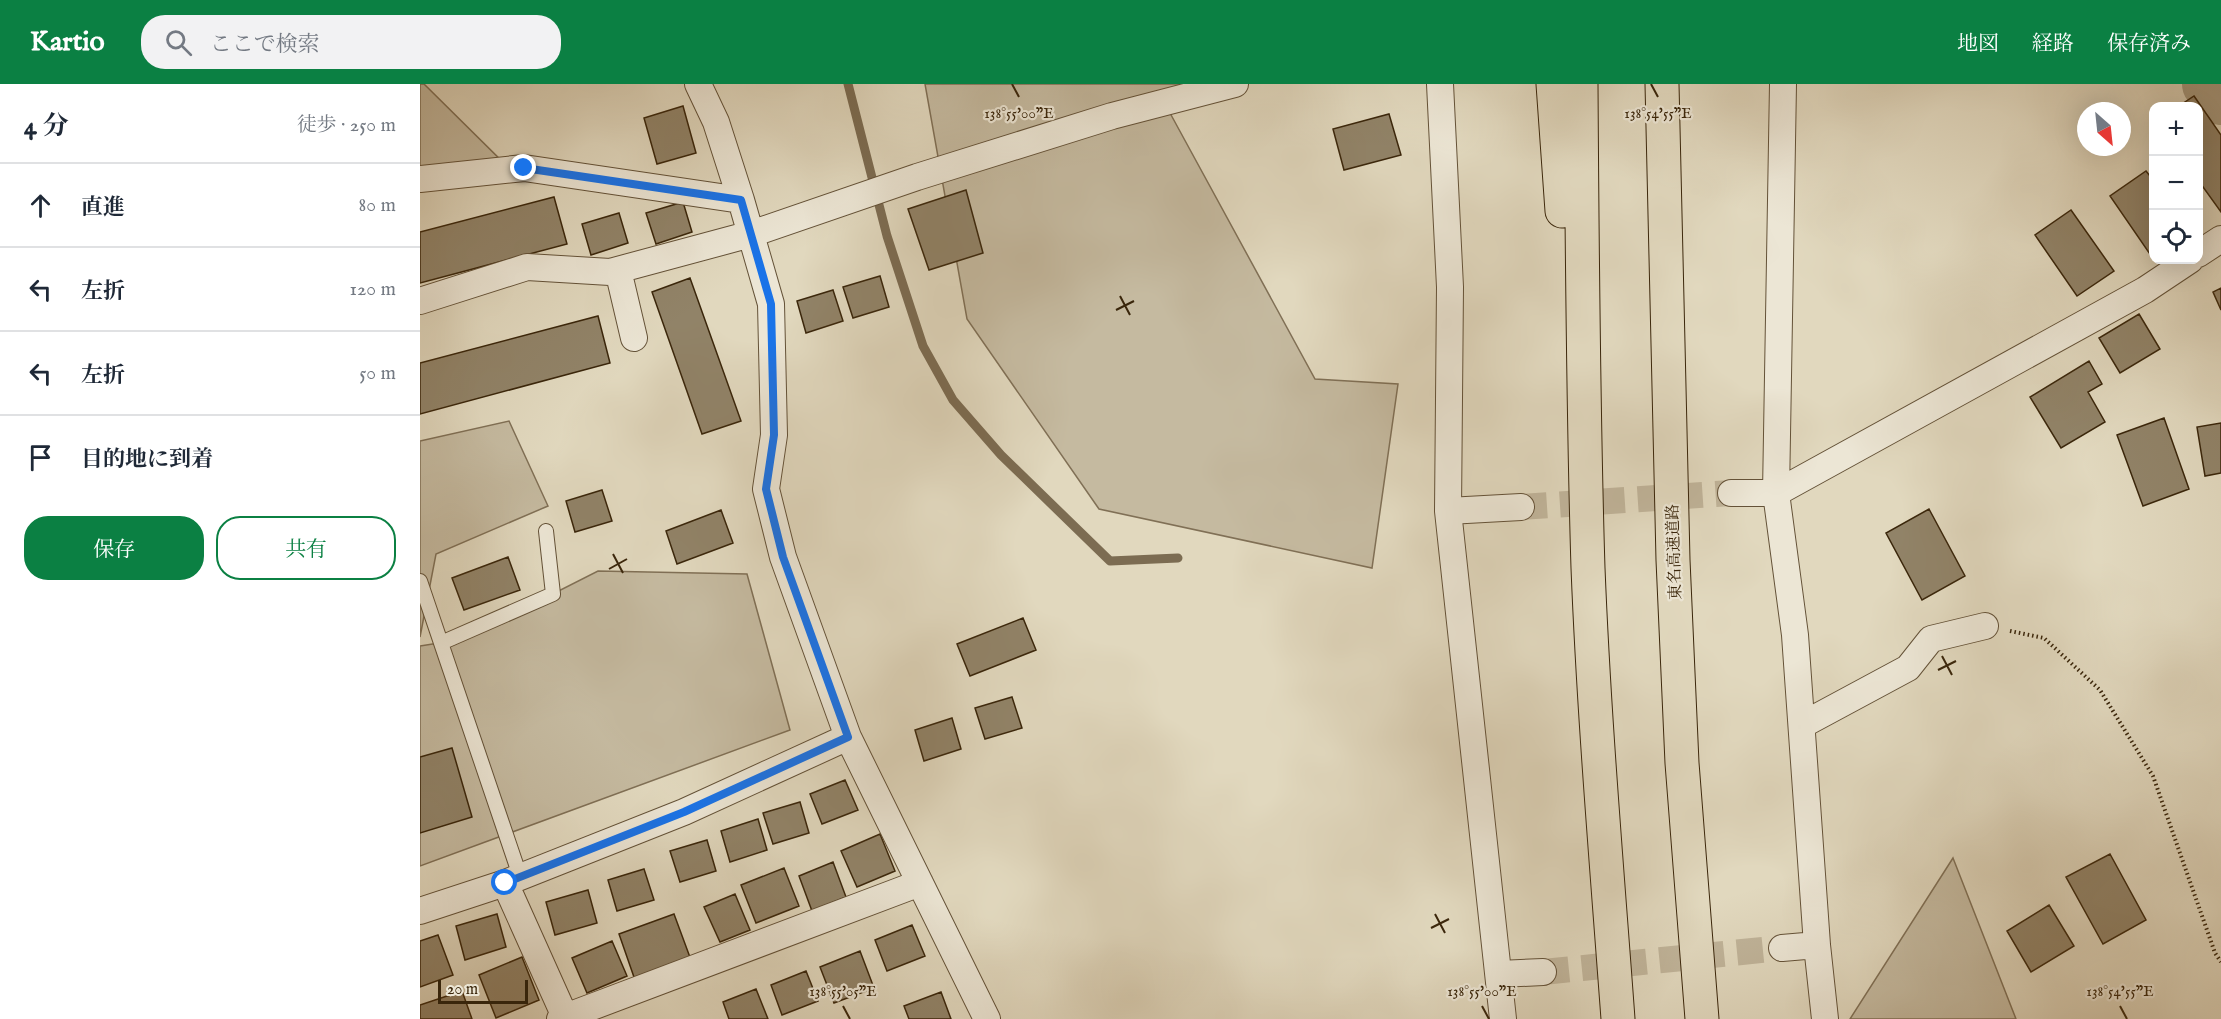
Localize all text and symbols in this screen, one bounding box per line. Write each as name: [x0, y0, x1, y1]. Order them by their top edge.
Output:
search box: [141, 15, 561, 69]
text: Kartio: [30, 25, 105, 60]
icon: search: [162, 26, 195, 59]
text: ここで検索: [210, 31, 320, 59]
text: 地図: [1957, 31, 1999, 58]
text: 経路: [2032, 31, 2074, 58]
text: 保存済み: [2107, 31, 2191, 58]
north arrow: [2077, 102, 2131, 156]
map controls: [2149, 102, 2203, 264]
button: +: [2149, 102, 2203, 156]
text: 138°55'00"E: [984, 104, 1054, 123]
text: 138°54'55"E: [1624, 104, 1692, 123]
text: 4 分: [24, 110, 68, 143]
text: 徒歩 · 250 m: [297, 113, 396, 138]
route end: [510, 154, 536, 180]
button: −: [2149, 156, 2203, 210]
icon: ahead: [24, 189, 57, 222]
text: 80 m: [359, 193, 396, 218]
text: 直進: [81, 194, 125, 222]
button: locate: [2149, 210, 2203, 264]
icon: left: [24, 273, 57, 306]
text: 120 m: [350, 277, 396, 302]
text: 左折: [81, 278, 125, 306]
icon: left: [24, 357, 57, 390]
text: 50 m: [359, 361, 396, 386]
text: 左折: [81, 362, 125, 390]
icon: arrive: [24, 441, 57, 474]
text: 目的地に到着: [81, 446, 213, 474]
street label: 東名高速道路: [1663, 504, 1687, 600]
button: 保存: [24, 516, 204, 580]
button: 共有: [216, 516, 396, 580]
route start: [491, 869, 517, 895]
scale bar: [438, 977, 528, 1004]
text: 20 m: [447, 980, 478, 1000]
text: 138°55'05"E: [809, 982, 877, 1001]
text: 138°55'00"E: [1447, 982, 1517, 1001]
text: 138°54'55"E: [2086, 982, 2154, 1001]

